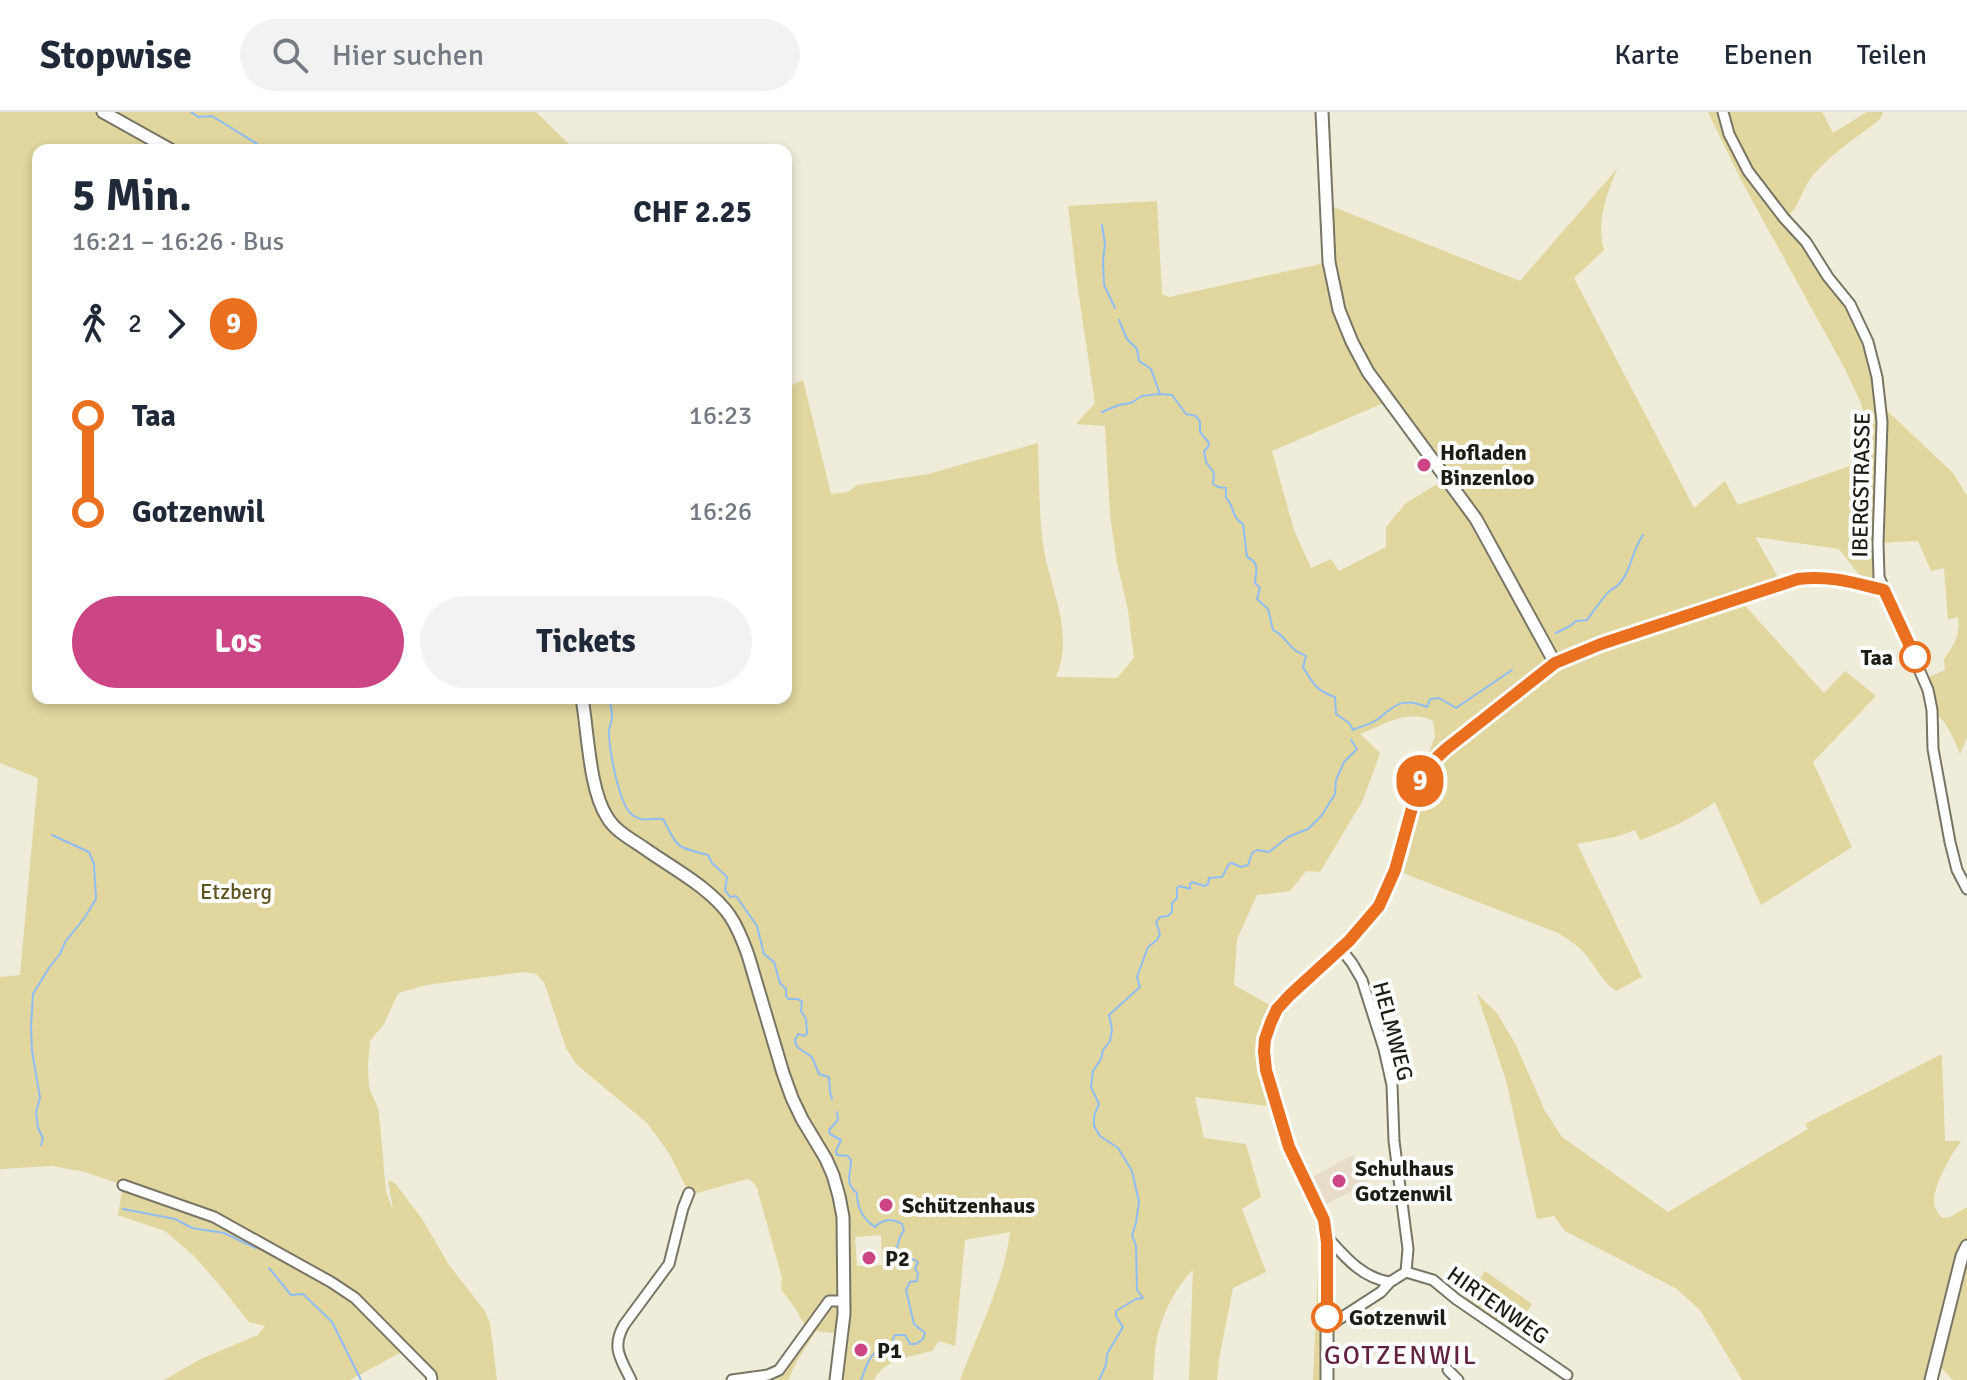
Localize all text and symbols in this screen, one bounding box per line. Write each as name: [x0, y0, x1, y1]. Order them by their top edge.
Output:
search box: [240, 19, 800, 91]
text: Stopwise: [40, 32, 192, 79]
icon: search: [268, 33, 312, 77]
text: Hier suchen: [332, 37, 484, 74]
text: Karte: [1614, 38, 1680, 72]
text: Ebenen: [1724, 38, 1813, 72]
text: Teilen: [1857, 38, 1927, 72]
text: 5 Min.: [72, 169, 192, 223]
text: CHF 2.25: [633, 194, 752, 231]
text: 16:21 – 16:26 · Bus: [72, 226, 284, 258]
icon: walk: [72, 302, 116, 346]
icon: forward: [154, 302, 198, 346]
text: 9: [226, 307, 241, 341]
text: 2: [128, 308, 142, 340]
text: Taa: [132, 398, 176, 435]
text: 16:23: [689, 400, 752, 432]
street label: IBERGSTRASSE: [1846, 412, 1876, 558]
place label: Hofladen Binzenloo: [1440, 439, 1534, 491]
marker: Hofladen Binzenloo: [1415, 456, 1433, 474]
text: Gotzenwil: [132, 494, 265, 531]
text: 16:26: [689, 496, 752, 528]
button: Los: [72, 596, 404, 688]
button: Tickets: [420, 596, 752, 688]
marker: Taa: [1900, 642, 1930, 672]
place label: Taa: [1861, 644, 1893, 671]
line badge: 9: [1394, 755, 1446, 807]
text: 9: [1412, 764, 1428, 798]
park label: Etzberg: [200, 878, 272, 905]
street label: HELMWEG: [1367, 979, 1419, 1083]
place label: Schulhaus Gotzenwil: [1355, 1155, 1454, 1207]
marker: Schulhaus Gotzenwil: [1330, 1172, 1348, 1190]
place label: Schützenhaus: [902, 1192, 1035, 1219]
marker: Schützenhaus: [877, 1196, 895, 1214]
place label: P2: [885, 1245, 910, 1272]
marker: P2: [860, 1249, 878, 1267]
street label: HIRTENWEG: [1442, 1260, 1554, 1350]
marker: Gotzenwil: [1312, 1302, 1342, 1332]
place label: Gotzenwil: [1349, 1304, 1446, 1331]
place label: P1: [877, 1337, 902, 1364]
district label: GOTZENWIL: [1324, 1340, 1478, 1372]
marker: P1: [852, 1341, 870, 1359]

